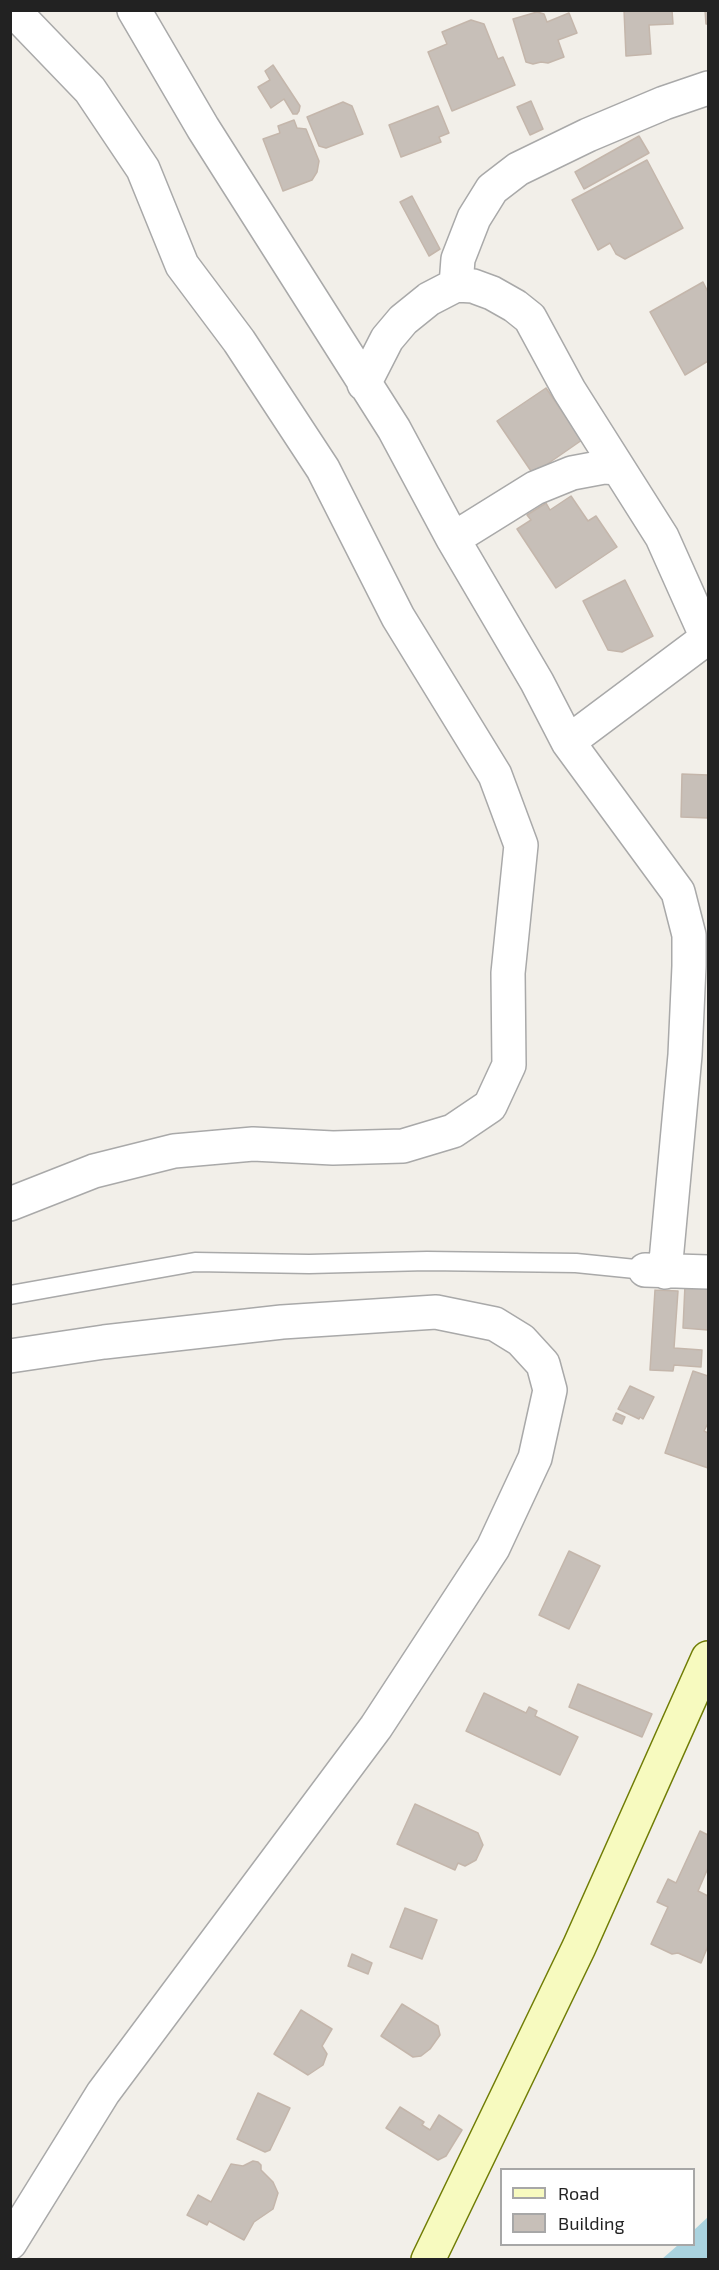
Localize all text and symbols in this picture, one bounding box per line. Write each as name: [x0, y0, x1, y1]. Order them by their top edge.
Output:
legend: [500, 2168, 695, 2246]
text: Road: [558, 2182, 599, 2204]
text: Building: [558, 2212, 625, 2234]

